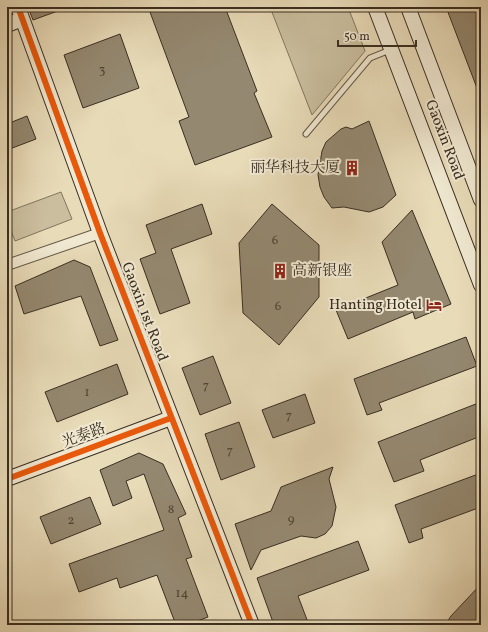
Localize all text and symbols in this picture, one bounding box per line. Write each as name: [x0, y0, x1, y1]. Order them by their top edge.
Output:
scale bar: [338, 22, 416, 48]
text: 50 m: [344, 29, 370, 45]
house number: 3: [99, 62, 106, 80]
street label: Gaoxin Road: [419, 97, 469, 183]
place label: 丽华科技大厦: [250, 158, 340, 179]
building icon: 丽华科技大厦: [343, 159, 361, 177]
house number: 6: [272, 232, 279, 250]
street label: Gaoxin 1st Road: [115, 259, 173, 365]
place label: 高新银座: [292, 261, 352, 282]
building icon: 高新银座: [271, 262, 289, 280]
place label: Hanting Hotel: [329, 295, 422, 316]
hotel icon: Hanting Hotel: [425, 296, 443, 314]
house number: 6: [275, 298, 282, 316]
house number: 7: [203, 377, 209, 395]
house number: 1: [84, 384, 90, 402]
house number: 7: [286, 407, 292, 425]
street label: 光泰路: [59, 418, 109, 454]
house number: 7: [227, 442, 233, 460]
house number: 8: [168, 501, 174, 519]
house number: 9: [288, 511, 295, 529]
house number: 2: [68, 512, 75, 530]
house number: 14: [176, 585, 189, 603]

